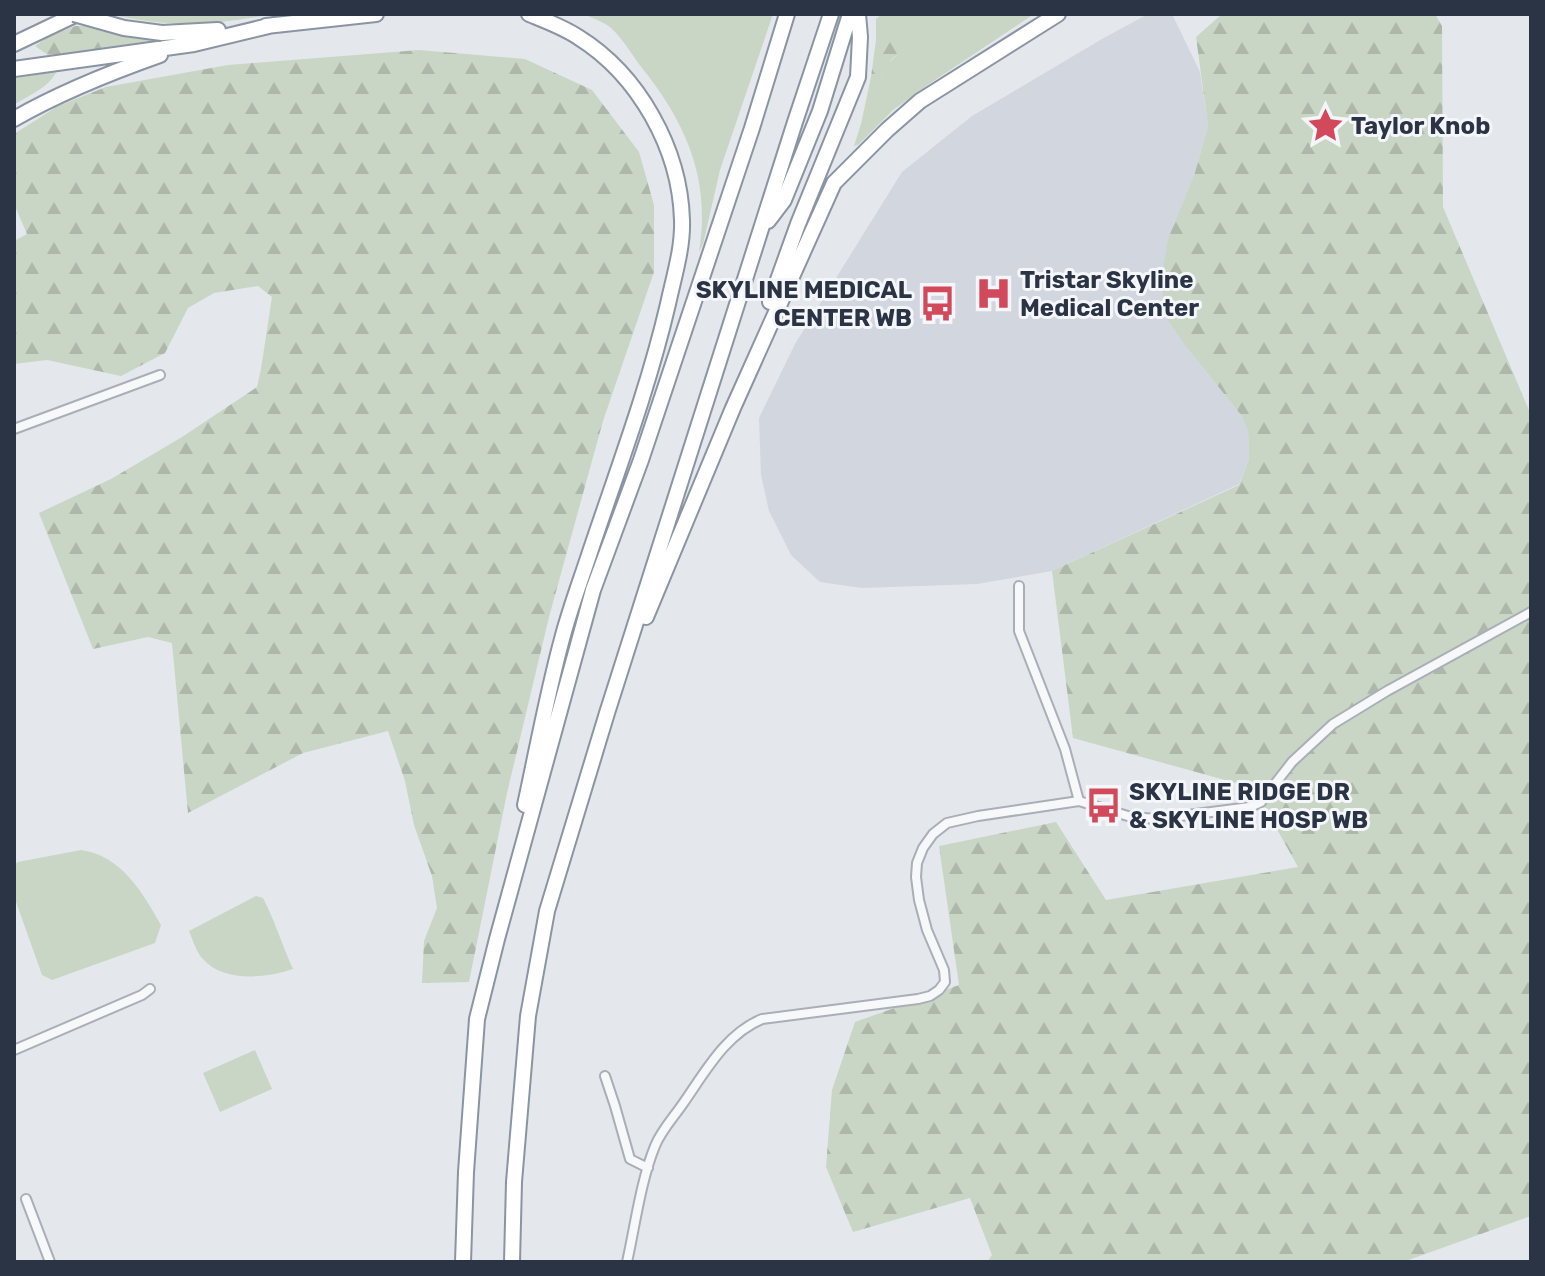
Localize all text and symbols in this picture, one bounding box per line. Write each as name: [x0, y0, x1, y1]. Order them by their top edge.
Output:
place icon: Taylor Knob: [1306, 107, 1344, 145]
place label: Taylor Knob: [1351, 112, 1490, 140]
place label: Tristar Skyline Medical Center: [1020, 266, 1199, 322]
hospital icon: Tristar Skyline Medical Center: [975, 275, 1013, 313]
place label: SKYLINE MEDICAL CENTER WB: [696, 276, 912, 332]
bus stop icon: SKYLINE MEDICAL CENTER WB: [919, 285, 957, 323]
place label: SKYLINE RIDGE DR & SKYLINE HOSP WB: [1129, 778, 1368, 834]
bus stop icon: SKYLINE RIDGE DR & SKYLINE HOSP WB: [1084, 787, 1122, 825]

